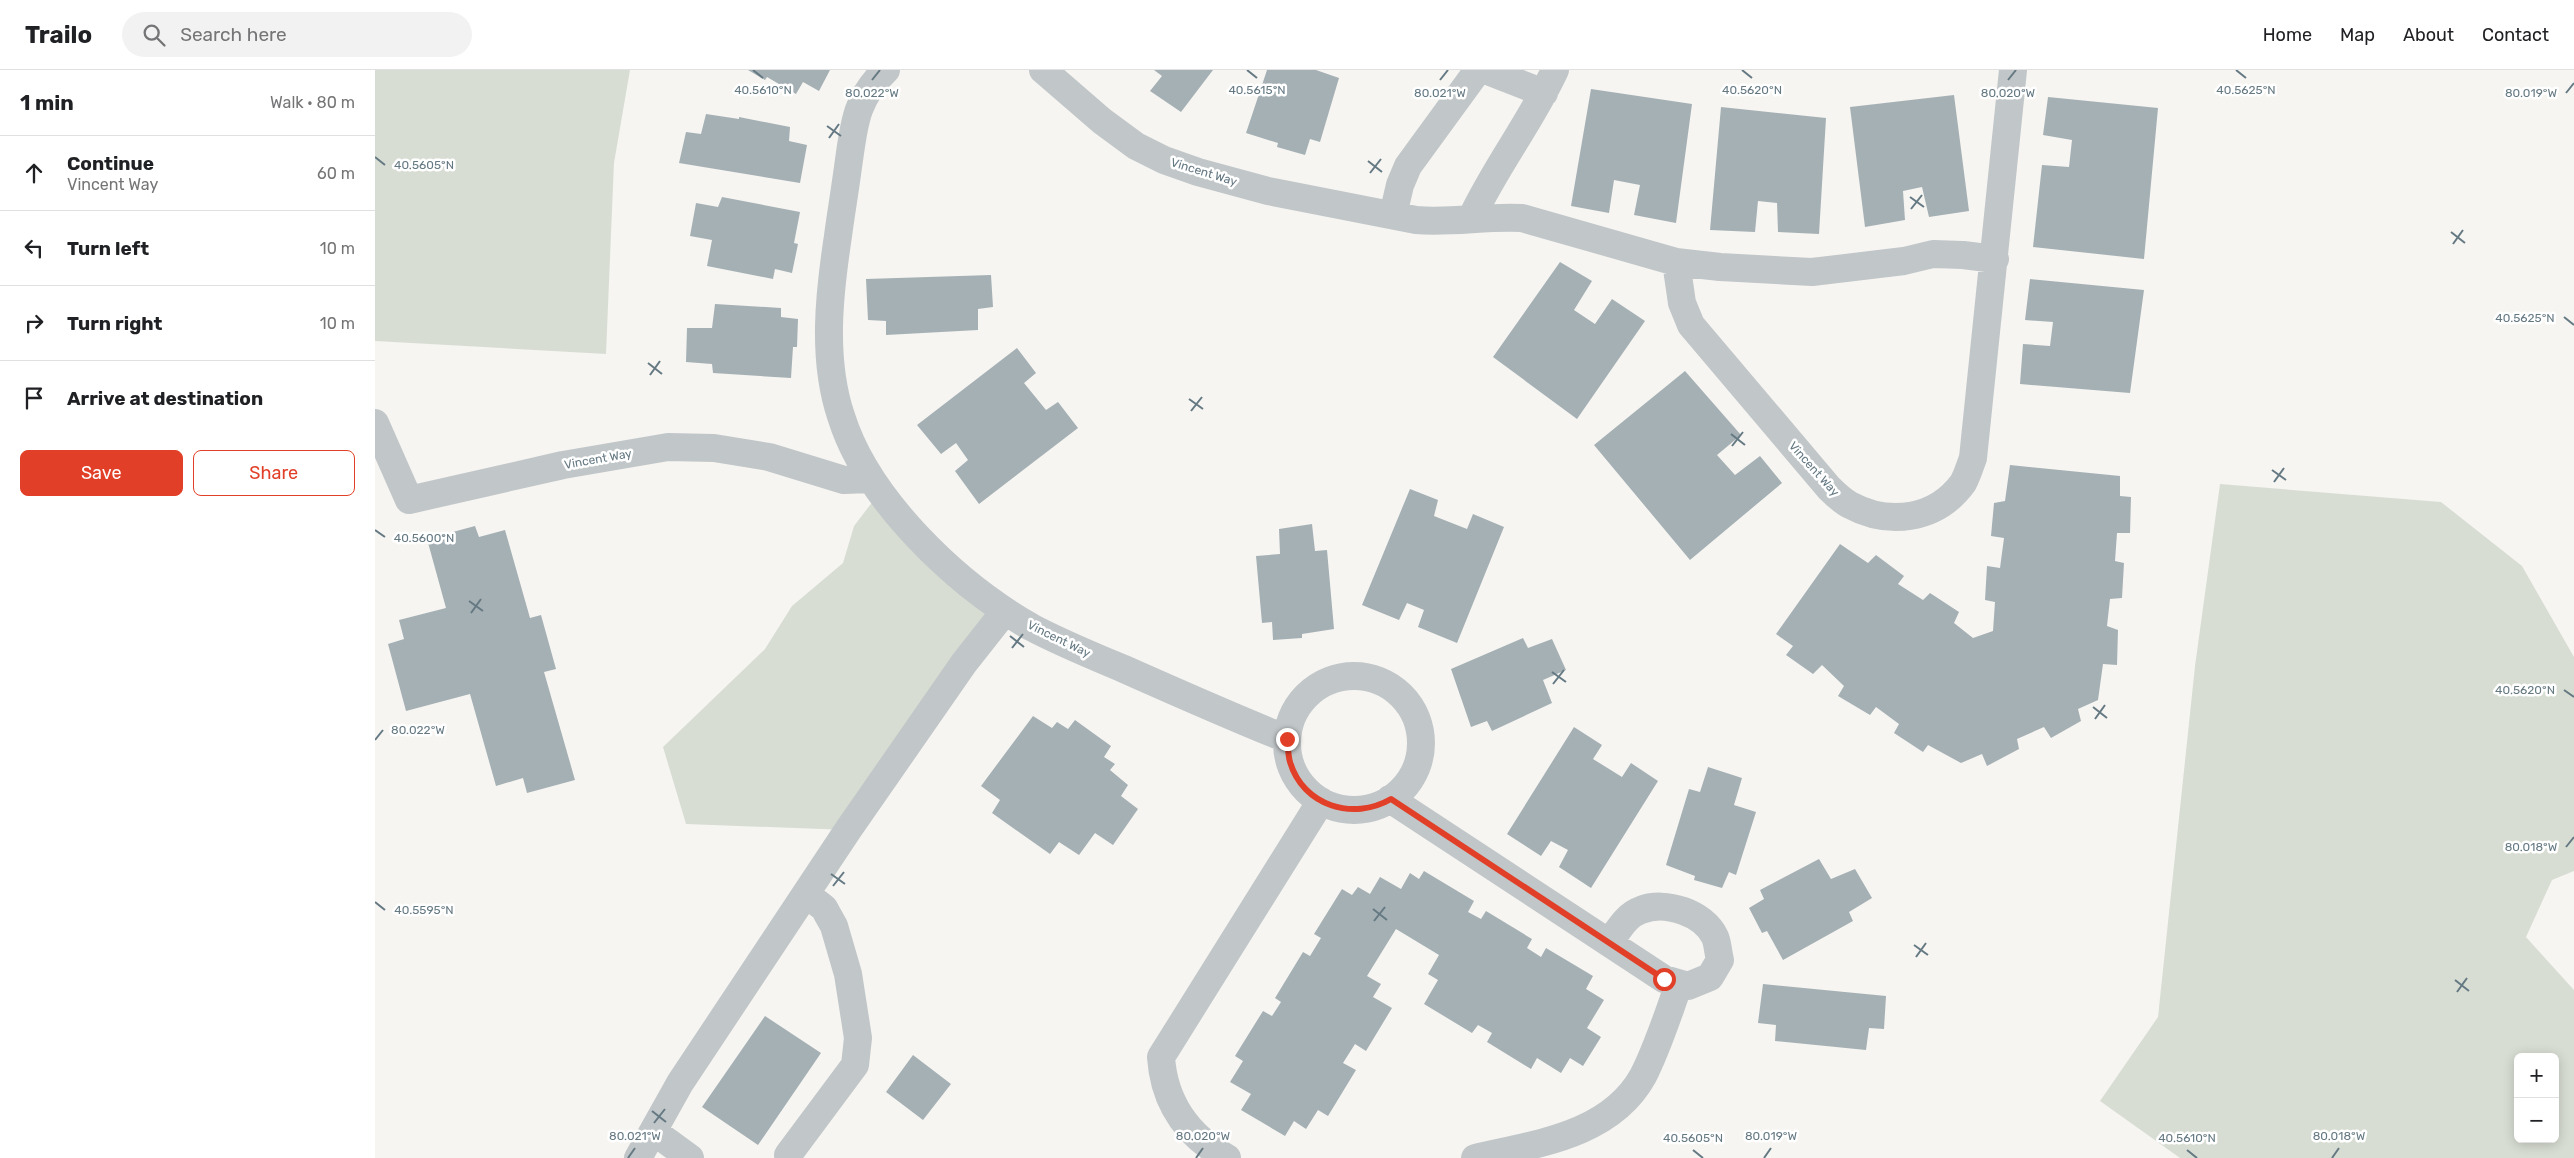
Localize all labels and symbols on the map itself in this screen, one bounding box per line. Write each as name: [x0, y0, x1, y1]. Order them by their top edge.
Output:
text: 40.5610°N: [734, 83, 792, 97]
text: 40.5615°N: [1228, 83, 1286, 97]
text: 40.5620°N: [1722, 83, 1782, 97]
text: 40.5625°N: [2216, 83, 2276, 97]
text: 80.022°W: [845, 86, 899, 100]
text: 80.021°W: [1414, 86, 1466, 100]
text: 80.020°W: [1981, 86, 2036, 100]
text: 80.019°W: [2505, 86, 2557, 100]
street label: Vincent Way: [1169, 155, 1239, 189]
text: 40.5605°N: [394, 158, 454, 172]
text: 40.5625°N: [2495, 311, 2555, 325]
street label: Vincent Way: [1786, 439, 1842, 499]
street label: Vincent Way: [563, 446, 633, 472]
text: 40.5600°N: [394, 531, 454, 545]
street label: Vincent Way: [1025, 618, 1093, 660]
text: 40.5620°N: [2495, 683, 2555, 697]
text: 80.022°W: [391, 723, 445, 737]
route end: [1276, 728, 1299, 751]
text: 80.018°W: [2505, 840, 2558, 854]
text: 40.5595°N: [394, 903, 454, 917]
route start: [1653, 968, 1676, 991]
text: 80.021°W: [609, 1129, 661, 1143]
text: 80.020°W: [1176, 1129, 1231, 1143]
text: 80.019°W: [1745, 1129, 1797, 1143]
text: 80.018°W: [2313, 1129, 2366, 1143]
text: 40.5605°N: [1663, 1131, 1723, 1145]
text: 40.5610°N: [2158, 1131, 2216, 1145]

